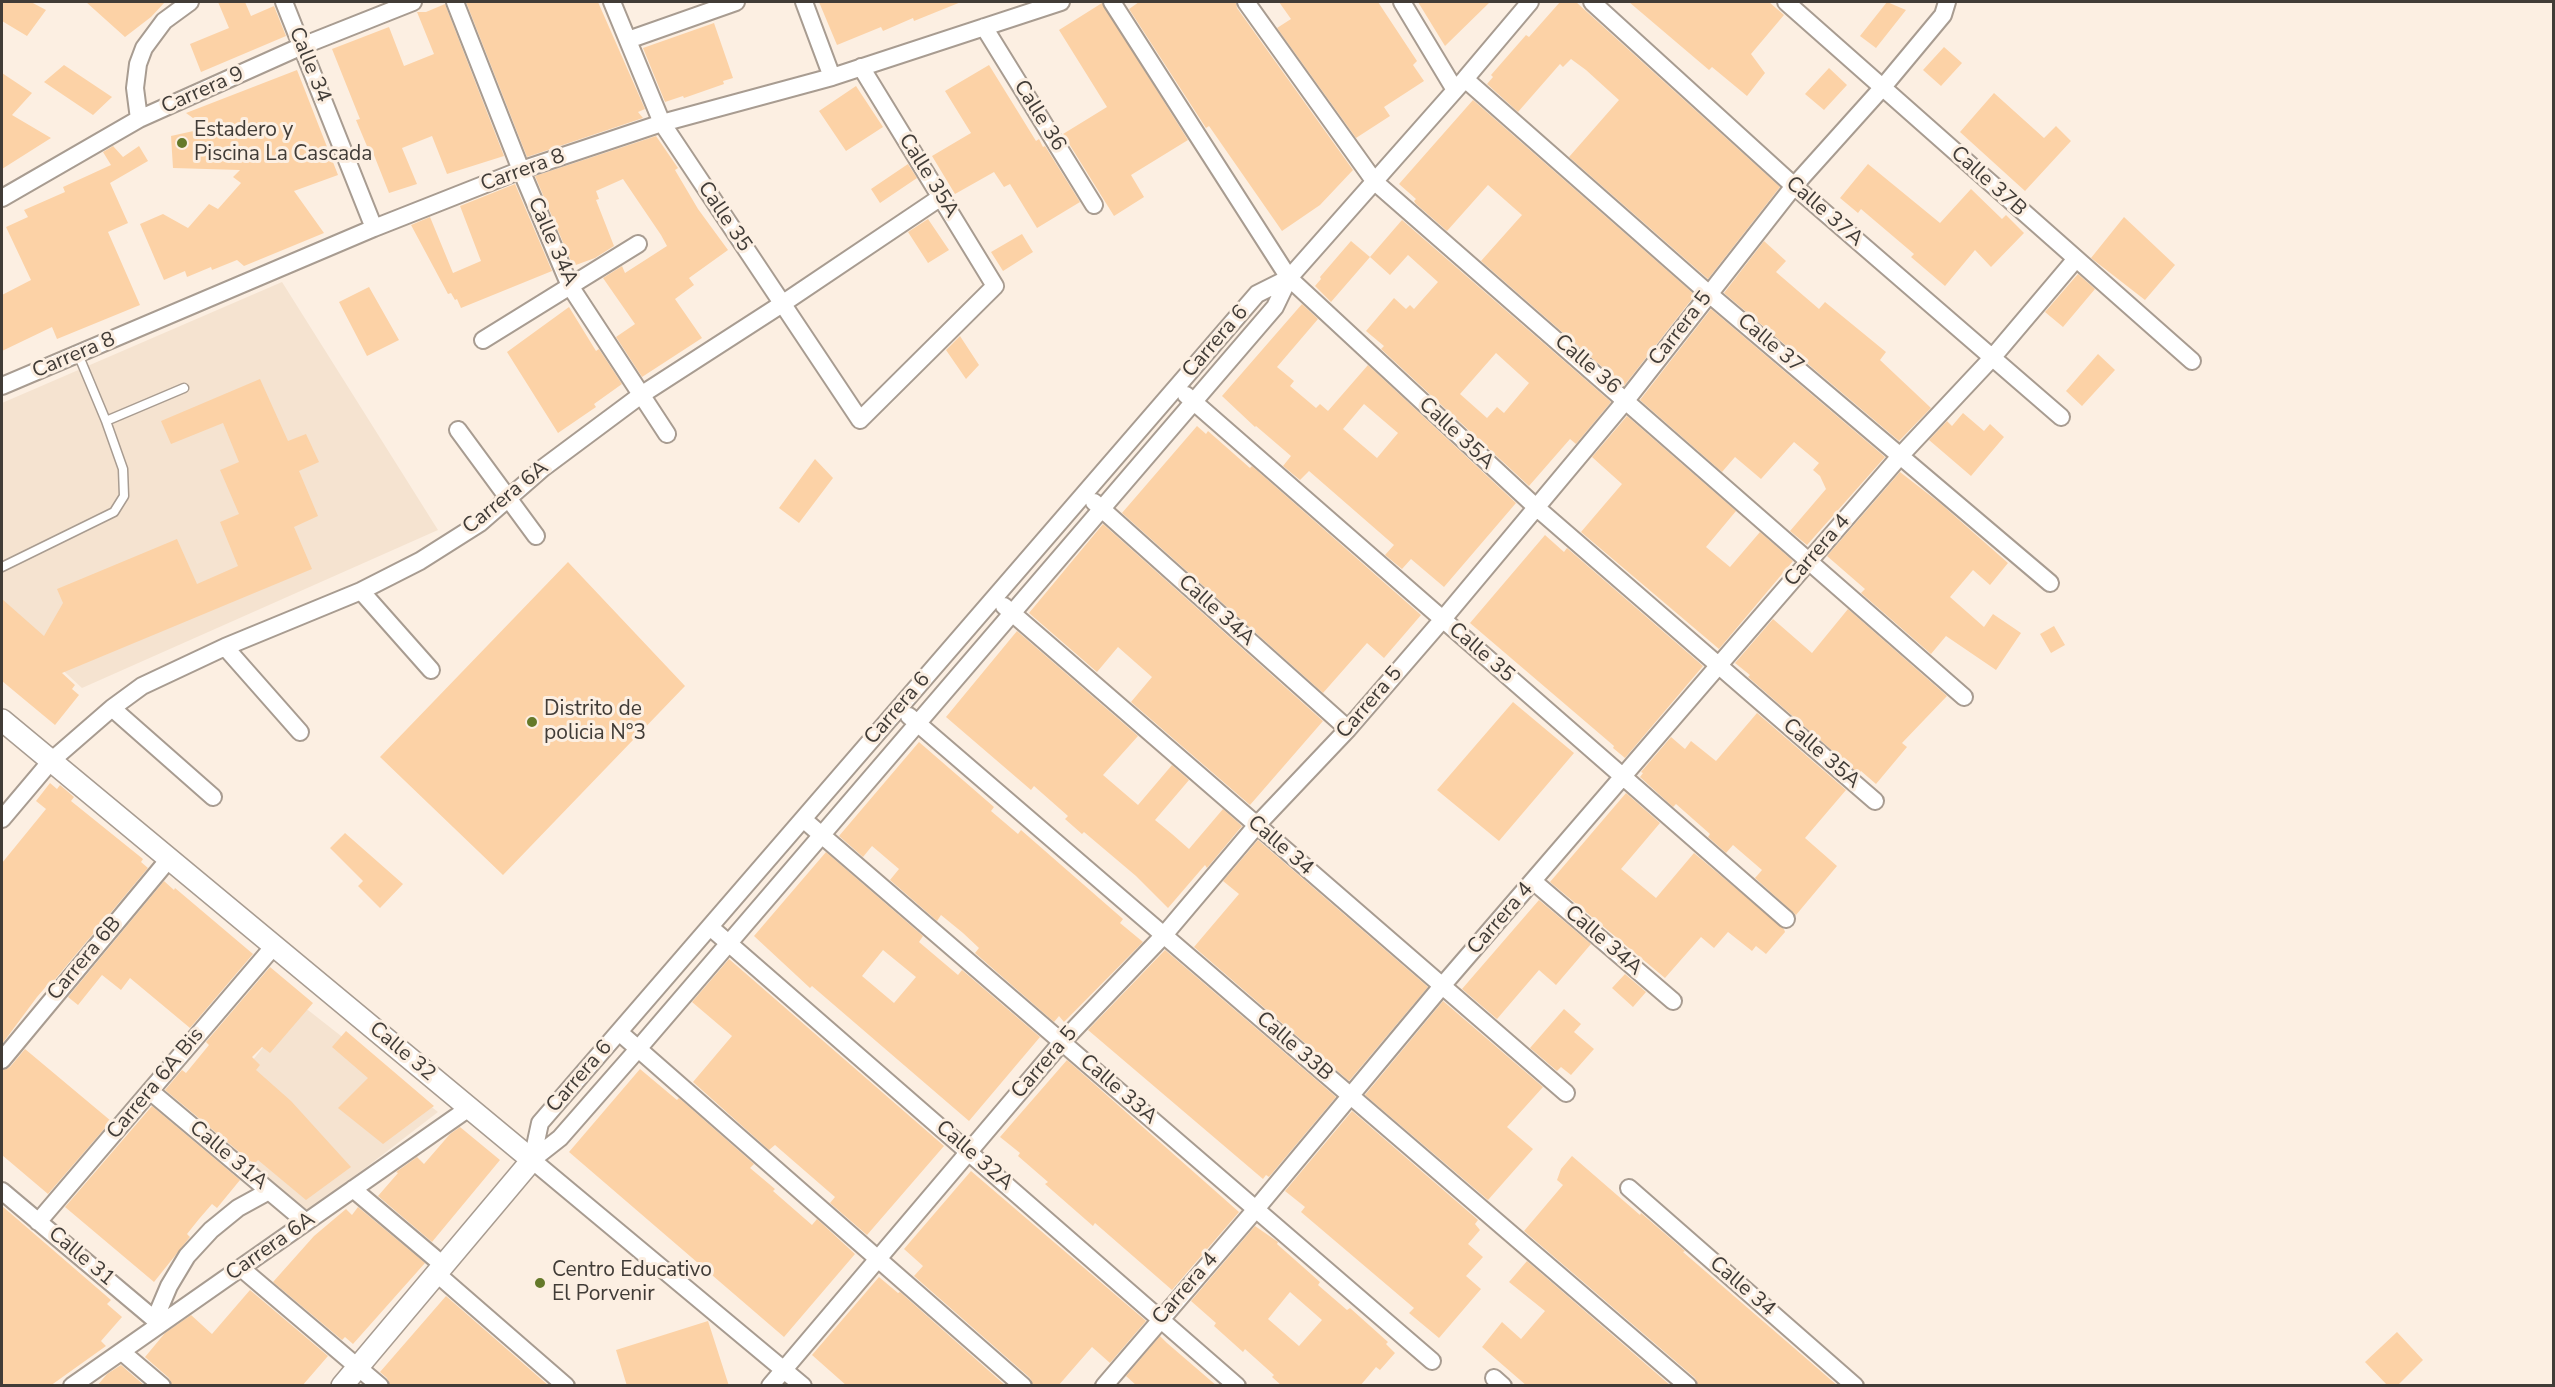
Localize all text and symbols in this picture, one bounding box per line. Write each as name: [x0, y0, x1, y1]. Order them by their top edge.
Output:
street label: Calle 34: [283, 24, 335, 106]
street label: Carrera 9: [158, 62, 248, 120]
street label: Calle 36: [1007, 76, 1071, 156]
place label: Estadero y Piscina La Cascada: [194, 118, 372, 168]
street label: Calle 35A: [892, 129, 964, 223]
marker: Estadero y Piscina La Cascada: [175, 136, 189, 150]
street label: Calle 37B: [1945, 141, 2031, 223]
street label: Carrera 8: [478, 144, 568, 198]
street label: Calle 37A: [1780, 172, 1868, 252]
street label: Calle 35: [691, 177, 757, 257]
street label: Calle 34A: [521, 194, 583, 290]
street label: Carrera 5: [1644, 287, 1718, 371]
street label: Carrera 6: [1178, 301, 1254, 383]
street label: Calle 37: [1732, 309, 1808, 379]
street label: Carrera 8: [29, 327, 119, 385]
street label: Calle 36: [1549, 330, 1625, 400]
street label: Calle 35A: [1413, 393, 1499, 475]
street label: Carrera 6A: [458, 456, 554, 540]
street label: Carrera 4: [1780, 510, 1856, 592]
street label: Calle 34A: [1173, 570, 1259, 652]
street label: Calle 35: [1443, 618, 1519, 688]
street label: Carrera 5: [1332, 662, 1408, 744]
street label: Carrera 6: [860, 668, 936, 750]
place label: Distrito de policia N°3: [544, 697, 646, 747]
street label: Calle 35A: [1777, 714, 1865, 794]
marker: Distrito de policia N°3: [525, 715, 539, 729]
street label: Calle 34: [1242, 811, 1318, 881]
street label: Carrera 4: [1463, 878, 1539, 960]
street label: Calle 34A: [1559, 901, 1647, 981]
street label: Carrera 6B: [43, 912, 127, 1006]
street label: Calle 33B: [1251, 1007, 1337, 1087]
street label: Calle 32: [364, 1017, 440, 1087]
street label: Carrera 5: [1007, 1022, 1083, 1104]
street label: Carrera 6A Bis: [102, 1023, 210, 1145]
street label: Carrera 6: [542, 1036, 618, 1118]
street label: Calle 33A: [1074, 1050, 1162, 1130]
street label: Calle 31A: [184, 1116, 272, 1196]
street label: Calle 32A: [930, 1116, 1018, 1196]
street label: Carrera 6A: [222, 1207, 320, 1287]
street label: Calle 31: [43, 1222, 119, 1292]
street label: Carrera 4: [1148, 1248, 1224, 1330]
street label: Calle 34: [1704, 1252, 1780, 1322]
place label: Centro Educativo El Porvenir: [552, 1258, 712, 1308]
marker: Centro Educativo El Porvenir: [533, 1276, 547, 1290]

